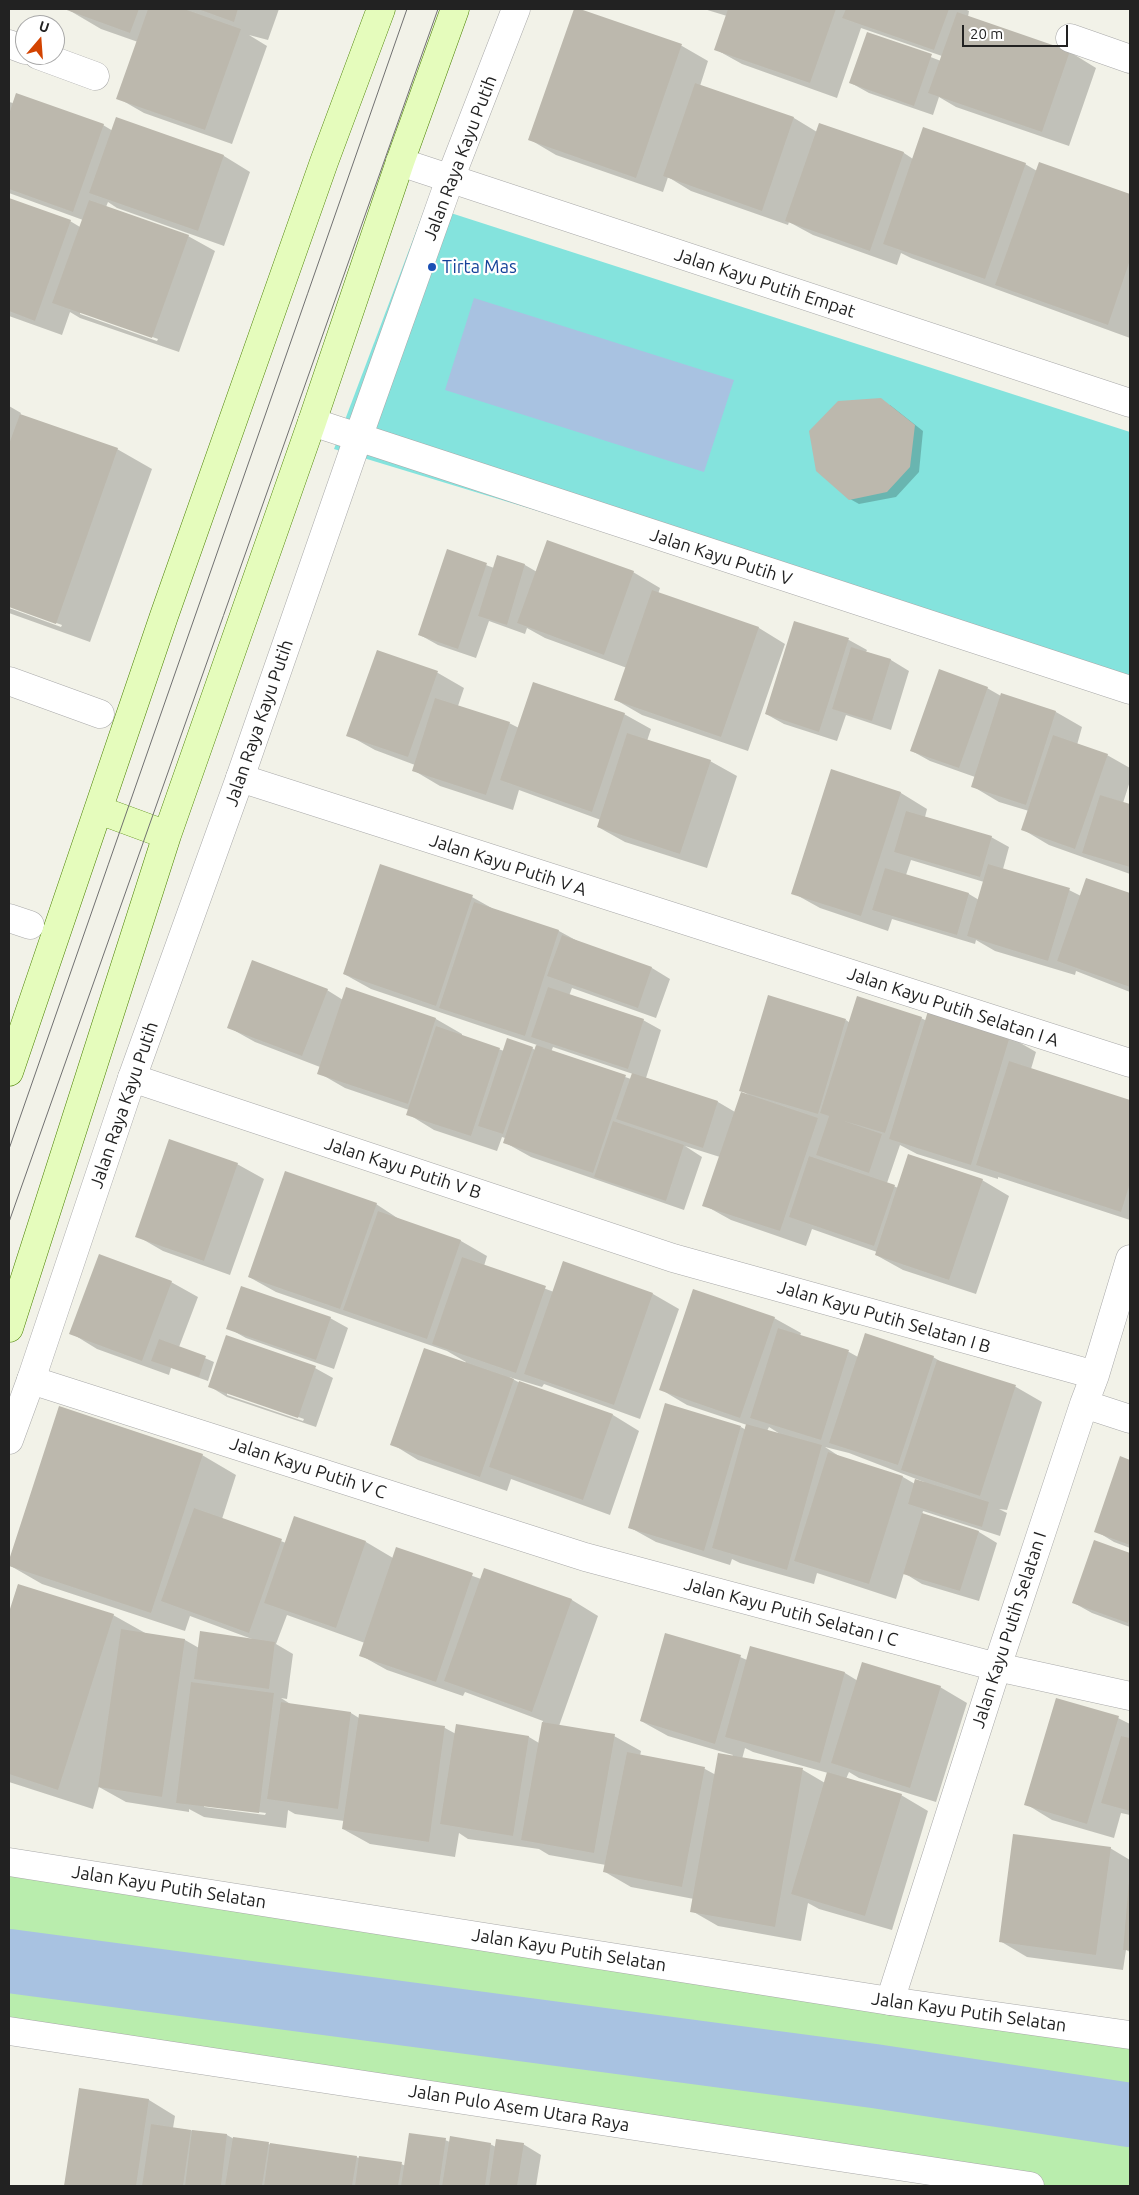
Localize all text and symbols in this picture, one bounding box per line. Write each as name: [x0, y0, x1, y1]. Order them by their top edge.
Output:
north arrow: [15, 15, 65, 65]
scale bar: [964, 15, 1070, 47]
text: U: [37, 18, 51, 36]
text: 20 m: [970, 25, 1003, 42]
street label: Jalan Raya Kayu Putih: [419, 72, 501, 244]
street label: Jalan Kayu Putih Empat: [672, 244, 858, 322]
place label: Tirta Mas: [442, 256, 517, 278]
marker: Tirta Mas: [426, 261, 438, 273]
street label: Jalan Kayu Putih V: [647, 524, 795, 590]
street label: Jalan Raya Kayu Putih: [220, 637, 298, 809]
street label: Jalan Kayu Putih V A: [427, 829, 589, 901]
street label: Jalan Kayu Putih Selatan I A: [845, 963, 1061, 1051]
street label: Jalan Raya Kayu Putih: [85, 1019, 163, 1191]
street label: Jalan Kayu Putih V B: [322, 1132, 484, 1204]
street label: Jalan Kayu Putih Selatan I B: [775, 1276, 993, 1358]
street label: Jalan Kayu Putih V C: [227, 1433, 389, 1503]
street label: Jalan Kayu Putih Selatan I: [967, 1529, 1051, 1731]
street label: Jalan Kayu Putih Selatan I C: [682, 1573, 900, 1651]
street label: Jalan Kayu Putih Selatan: [70, 1861, 268, 1913]
street label: Jalan Kayu Putih Selatan: [470, 1924, 668, 1976]
street label: Jalan Kayu Putih Selatan: [870, 1988, 1068, 2036]
street label: Jalan Pulo Asem Utara Raya: [407, 2080, 631, 2136]

